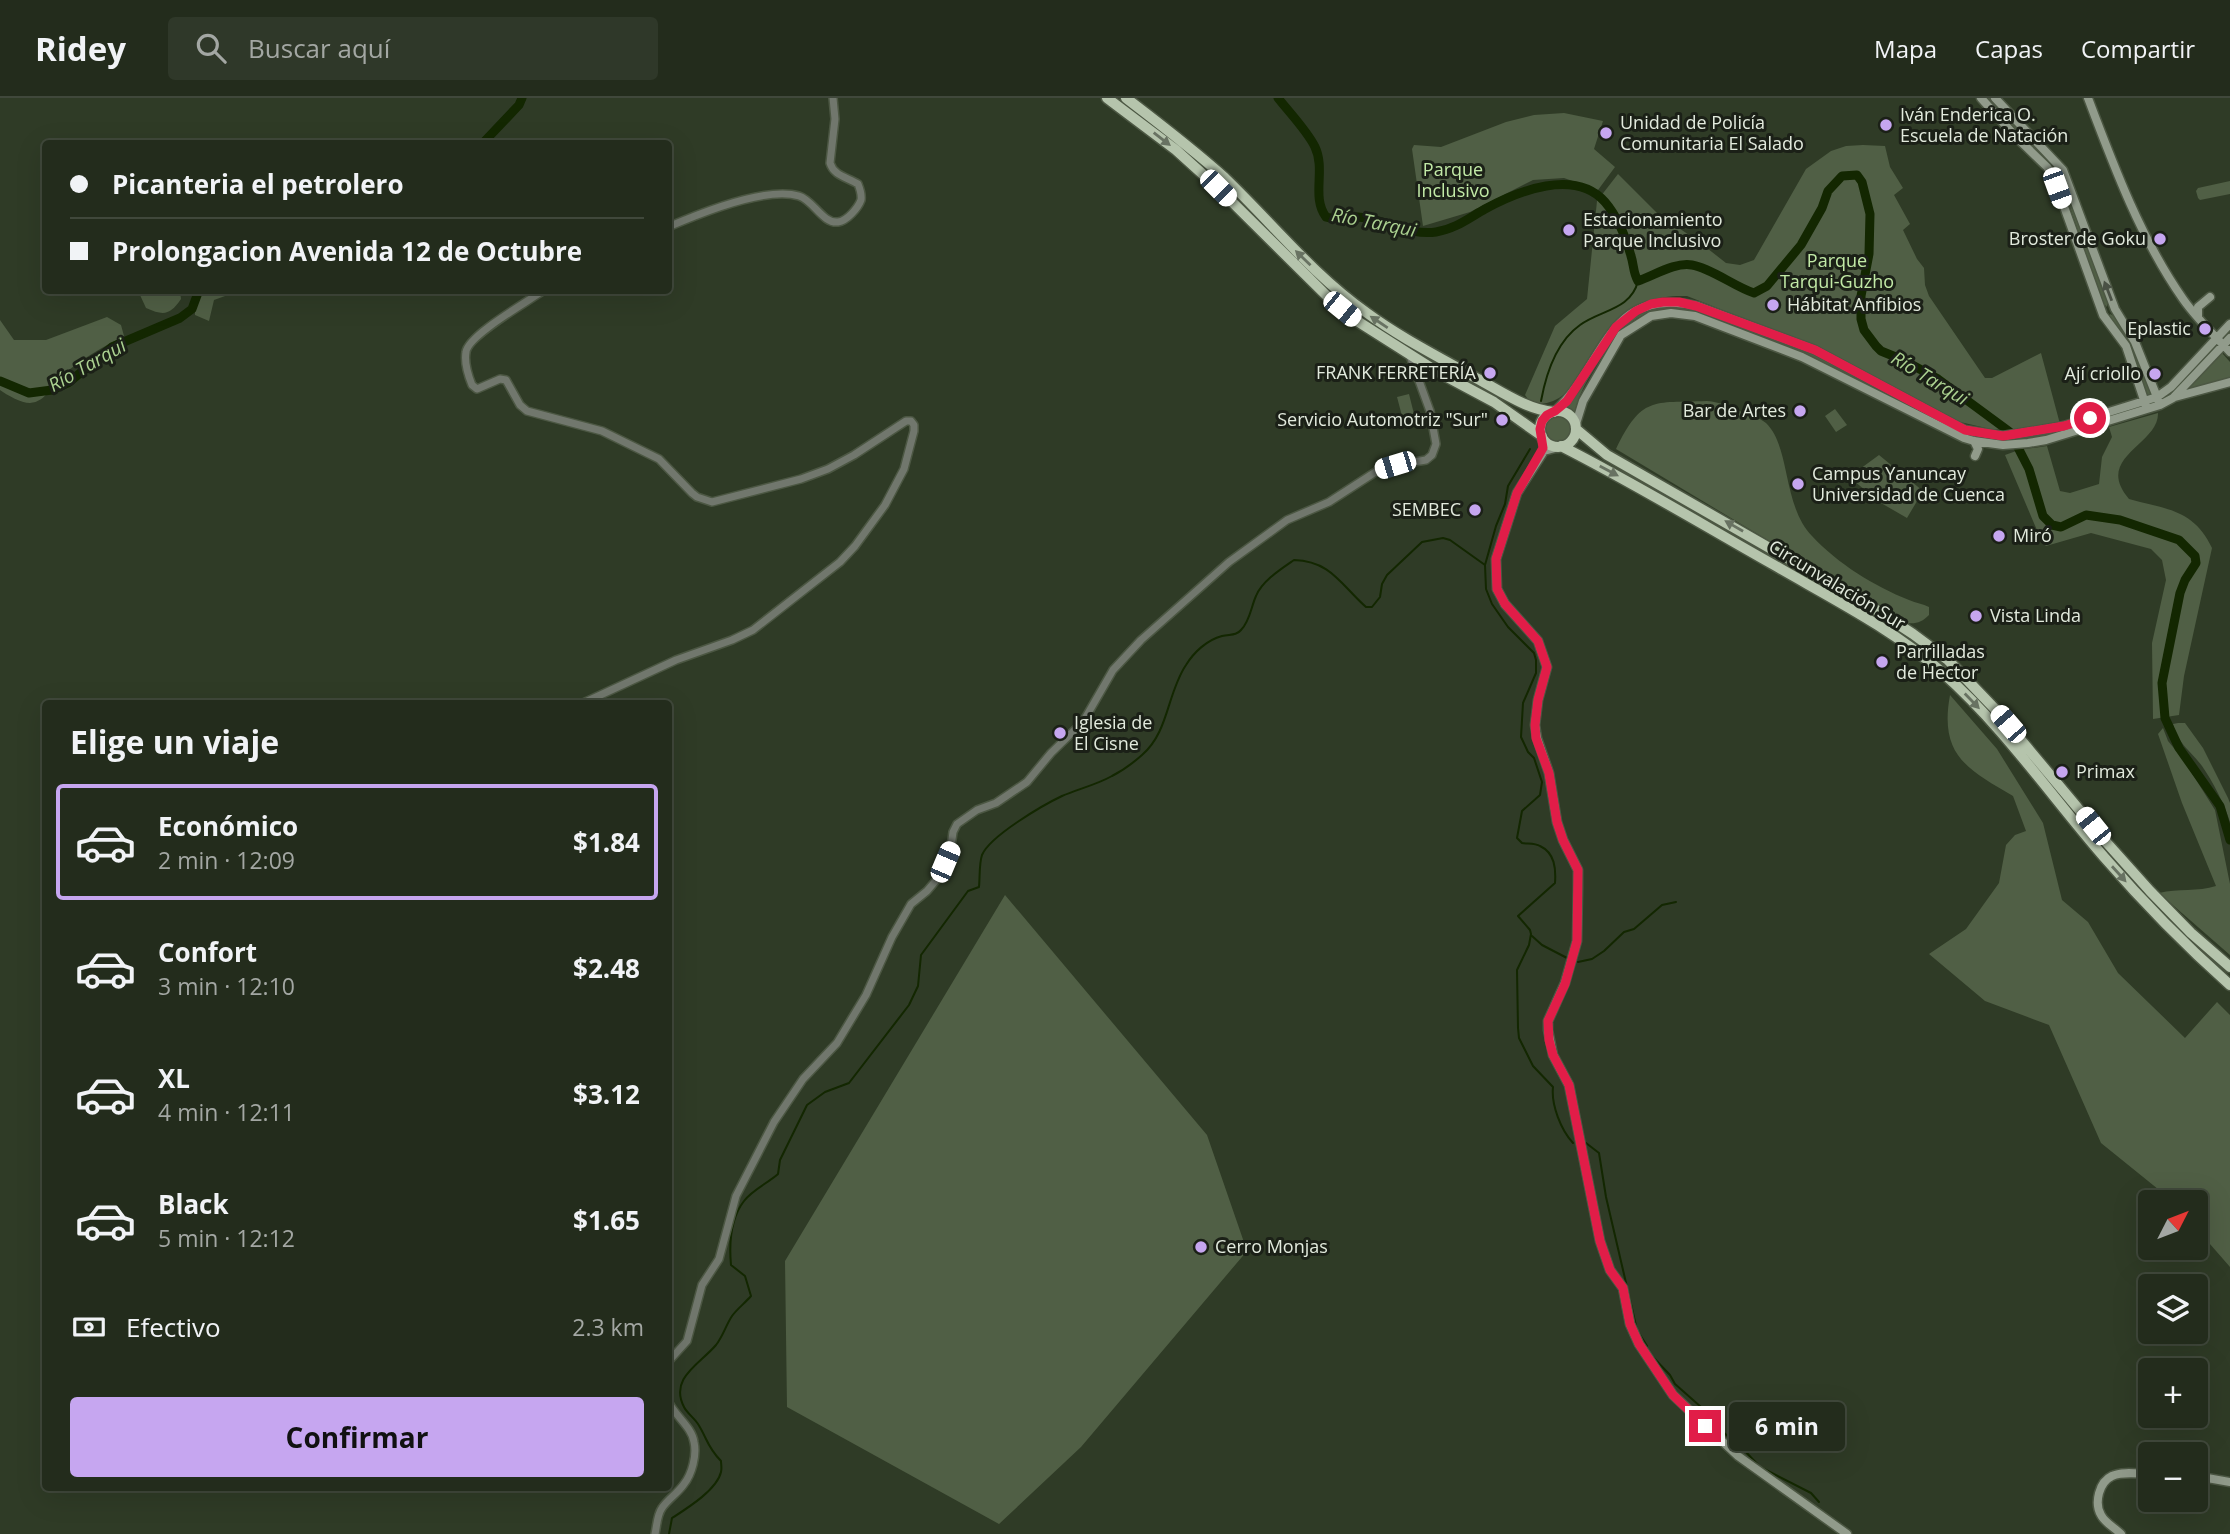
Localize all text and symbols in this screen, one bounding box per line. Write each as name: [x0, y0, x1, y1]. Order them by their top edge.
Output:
search box: [168, 17, 658, 80]
text: Ridey: [35, 26, 126, 71]
icon: search: [192, 29, 230, 67]
text: Buscar aquí: [248, 30, 390, 66]
text: Mapa: [1874, 32, 1937, 65]
text: Capas: [1975, 32, 2043, 65]
text: Compartir: [2081, 32, 2195, 65]
place label: Iván Enderica O. Escuela de Natación: [1900, 102, 2068, 147]
place label: Unidad de Policía Comunitaria El Salado: [1620, 110, 1804, 155]
marker: Iván Enderica O. Escuela de Natación: [1878, 117, 1894, 133]
marker: Unidad de Policía Comunitaria El Salado: [1598, 125, 1614, 141]
one-way arrow: [1152, 131, 1170, 146]
park label: Parque Inclusivo: [1416, 157, 1490, 202]
car: [2040, 165, 2075, 211]
text: Picanteria el petrolero: [112, 166, 404, 202]
car: [1196, 166, 1241, 210]
water label: Río Tarqui: [1329, 201, 1420, 243]
place label: Estacionamiento Parque Inclusivo: [1583, 207, 1723, 252]
marker: Estacionamiento Parque Inclusivo: [1561, 222, 1577, 238]
place label: Broster de Goku: [2009, 226, 2146, 250]
marker: Broster de Goku: [2152, 231, 2168, 247]
text: Prolongacion Avenida 12 de Octubre: [112, 233, 582, 269]
park label: Parque Tarqui-Guzho: [1780, 248, 1894, 293]
one-way arrow: [1295, 250, 1312, 266]
one-way arrow: [2102, 281, 2113, 302]
car: [1320, 288, 1365, 330]
place label: Hábitat Anfibios: [1787, 292, 1921, 316]
marker: Hábitat Anfibios: [1765, 297, 1781, 313]
one-way arrow: [1370, 316, 1389, 329]
place label: Eplastic: [2127, 316, 2191, 340]
marker: Eplastic: [2197, 321, 2213, 337]
water label: Río Tarqui: [43, 332, 132, 398]
water label: Río Tarqui: [1887, 345, 1974, 412]
place label: FRANK FERRETERÍA: [1316, 360, 1477, 384]
place label: Ají criollo: [2065, 361, 2141, 385]
marker: FRANK FERRETERÍA: [1482, 365, 1498, 381]
marker: Ají criollo: [2147, 366, 2163, 382]
place label: Bar de Artes: [1683, 398, 1786, 422]
route start: [2074, 402, 2106, 434]
marker: Bar de Artes: [1792, 403, 1808, 419]
place label: Servicio Automotriz "Sur": [1277, 407, 1488, 431]
marker: Servicio Automotriz "Sur": [1494, 412, 1510, 428]
car: [1372, 449, 1419, 481]
place label: Campus Yanuncay Universidad de Cuenca: [1812, 461, 2005, 506]
one-way arrow: [1600, 465, 1619, 477]
marker: Campus Yanuncay Universidad de Cuenca: [1790, 476, 1806, 492]
place label: SEMBEC: [1392, 497, 1461, 521]
marker: SEMBEC: [1467, 502, 1483, 518]
one-way arrow: [1724, 520, 1743, 533]
place label: Miró: [2013, 523, 2052, 547]
marker: Miró: [1991, 528, 2007, 544]
street label: Circunvalación Sur: [1765, 534, 1911, 635]
place label: Vista Linda: [1990, 603, 2081, 627]
marker: Vista Linda: [1968, 608, 1984, 624]
place label: Parrilladas de Hector: [1896, 639, 1985, 684]
marker: Parrilladas de Hector: [1874, 654, 1890, 670]
one-way arrow: [1963, 692, 1979, 709]
car: [1987, 701, 2030, 747]
place label: Iglesia de El Cisne: [1074, 710, 1152, 755]
text: Elige un viaje: [70, 720, 279, 763]
marker: Iglesia de El Cisne: [1052, 725, 1068, 741]
place label: Primax: [2076, 759, 2135, 783]
marker: Primax: [2054, 764, 2070, 780]
car: [2072, 803, 2115, 849]
text: Económico: [158, 808, 298, 844]
icon: car: [74, 811, 137, 874]
text: $1.84: [573, 824, 640, 860]
car: [928, 839, 963, 885]
text: 2 min · 12:09: [158, 844, 295, 876]
one-way arrow: [2111, 865, 2127, 882]
text: Confort: [158, 934, 257, 970]
icon: car: [74, 937, 137, 1000]
text: $2.48: [573, 950, 640, 986]
text: 3 min · 12:10: [158, 970, 295, 1002]
text: XL: [158, 1060, 190, 1096]
icon: car: [74, 1063, 137, 1126]
text: $3.12: [573, 1076, 640, 1112]
text: 4 min · 12:11: [158, 1096, 295, 1128]
text: Black: [158, 1186, 229, 1222]
icon: car: [74, 1189, 137, 1252]
north arrow: [2138, 1190, 2208, 1260]
map controls: [2138, 1190, 2208, 1512]
text: $1.65: [573, 1202, 640, 1238]
text: 5 min · 12:12: [158, 1222, 295, 1254]
place label: Cerro Monjas: [1215, 1234, 1328, 1258]
marker: Cerro Monjas: [1193, 1239, 1209, 1255]
button: layers: [2138, 1274, 2208, 1344]
icon: cash: [70, 1308, 108, 1346]
text: Efectivo: [126, 1309, 221, 1345]
text: 2.3 km: [572, 1311, 644, 1343]
button: +: [2138, 1358, 2208, 1428]
button: Confirmar: [70, 1397, 644, 1477]
callout: 6 min: [1730, 1402, 1845, 1450]
route end: [1689, 1410, 1721, 1442]
text: 6 min: [1755, 1410, 1819, 1442]
button: −: [2138, 1442, 2208, 1512]

